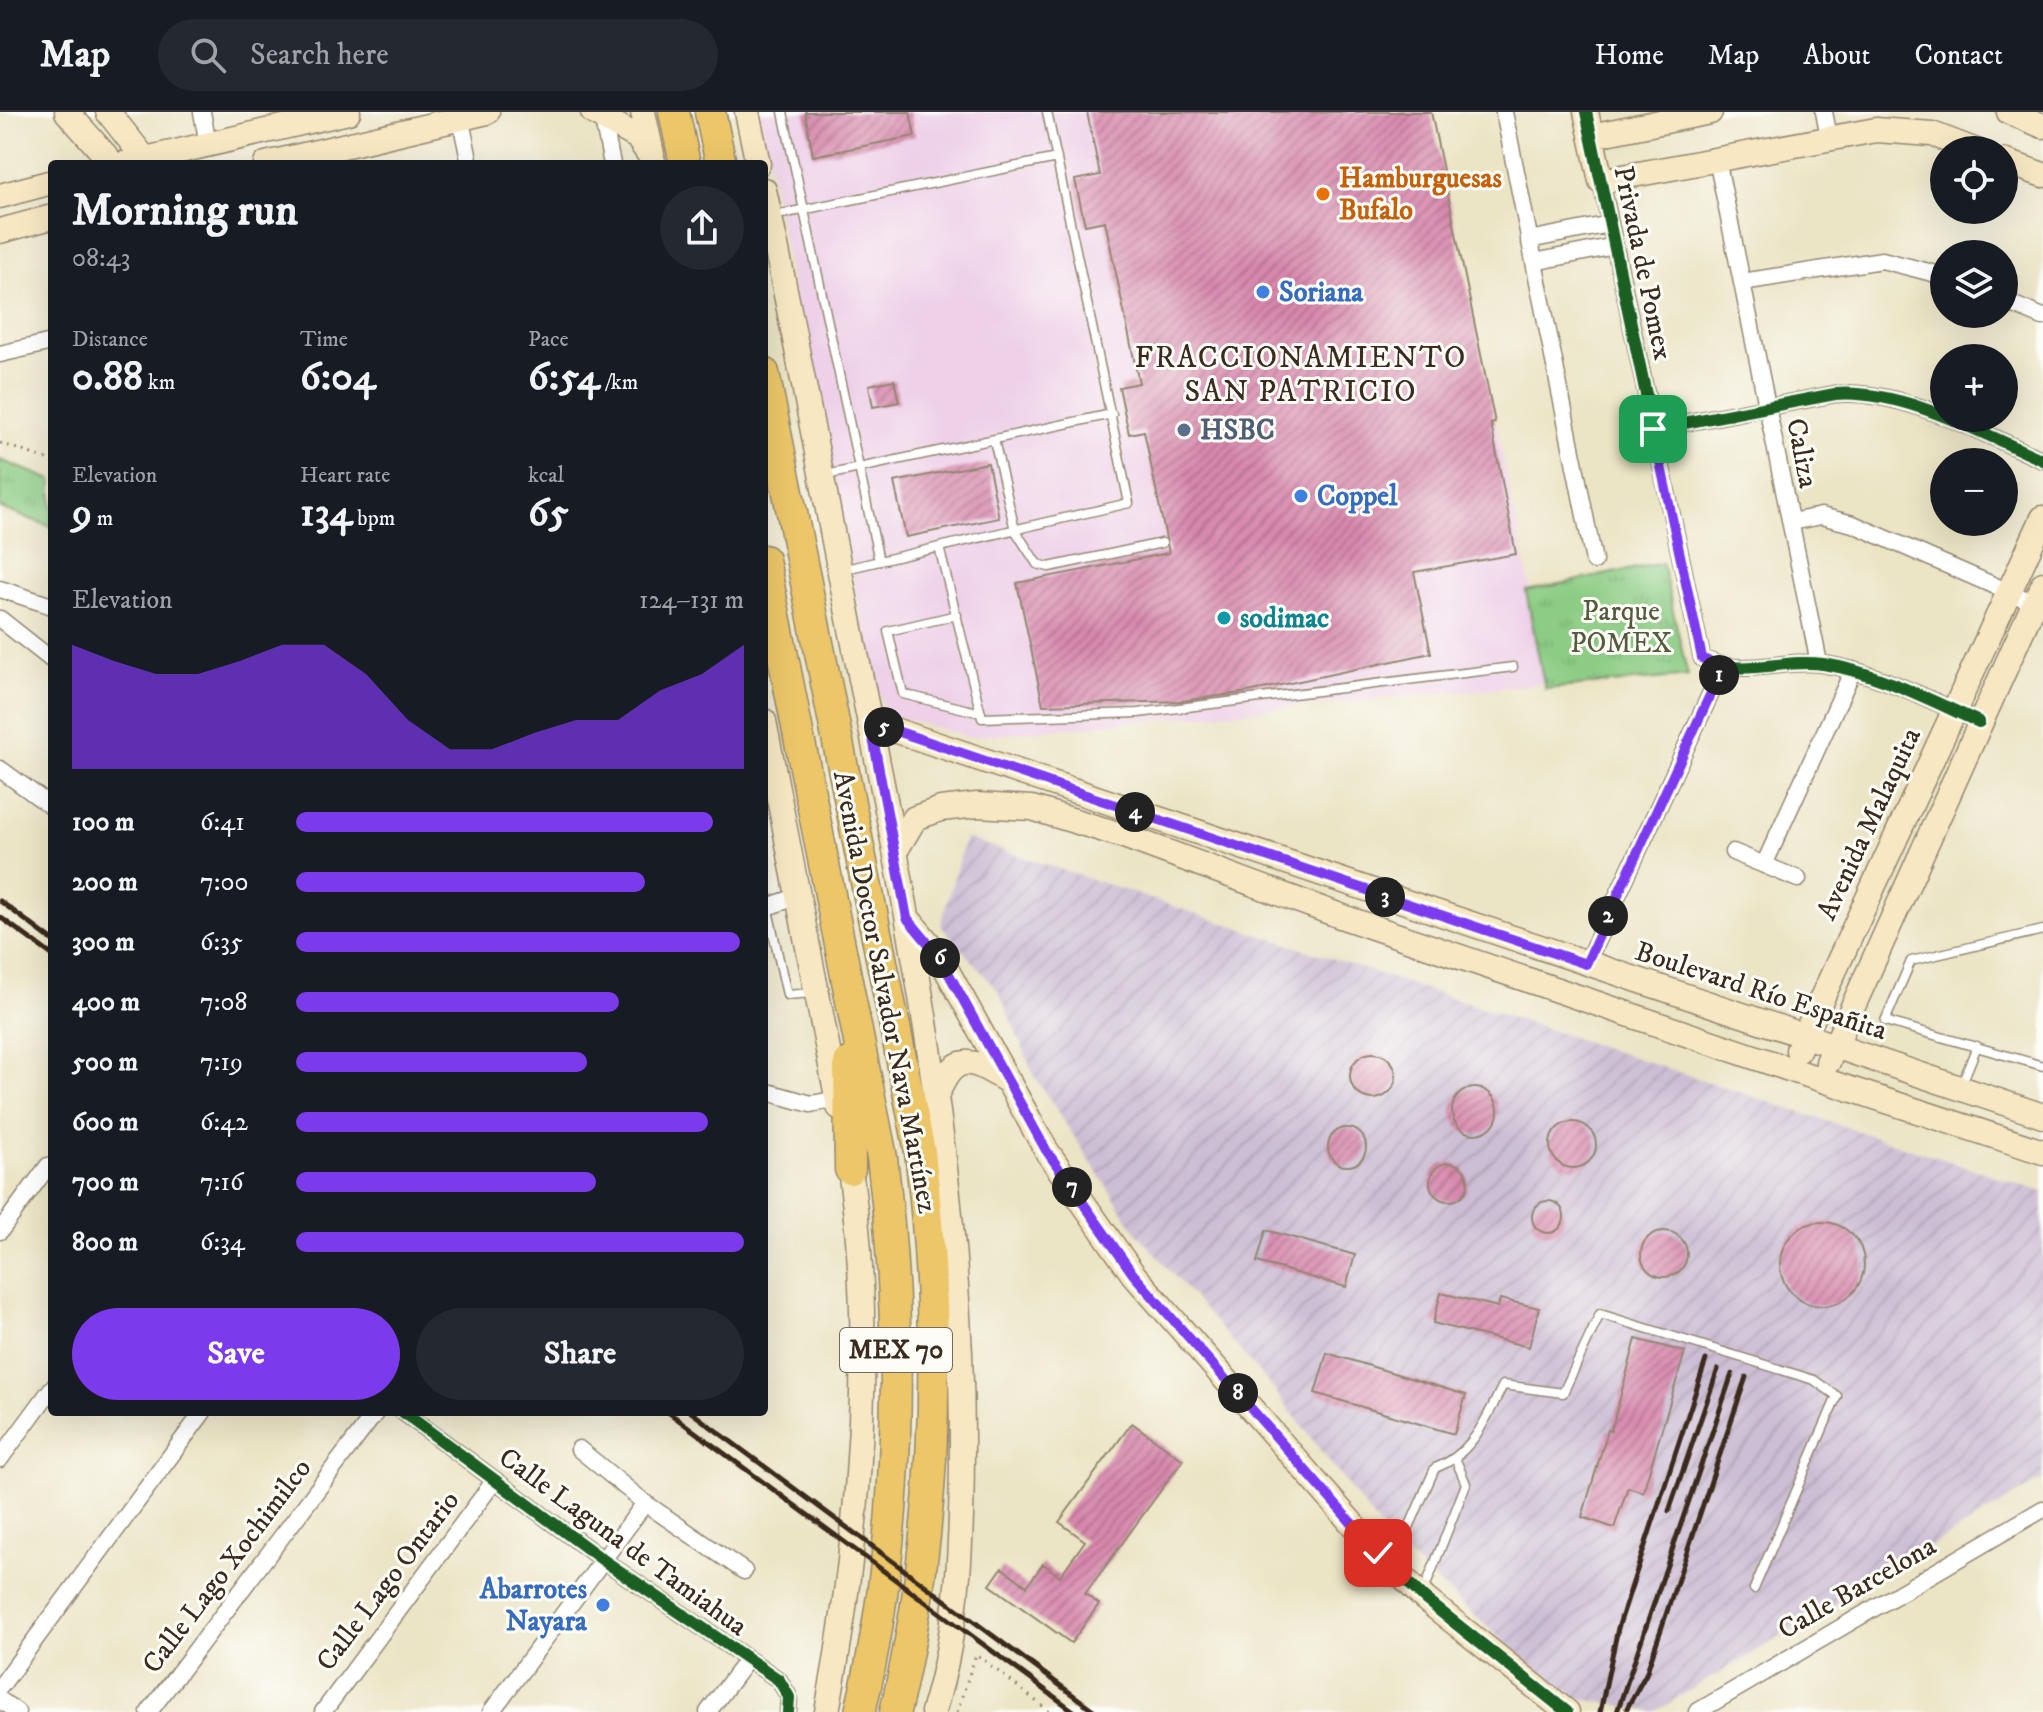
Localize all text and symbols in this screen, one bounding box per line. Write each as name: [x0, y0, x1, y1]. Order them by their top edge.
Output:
search box: [158, 19, 718, 91]
text: Map: [40, 31, 110, 79]
icon: search: [186, 33, 230, 77]
text: Search here: [250, 37, 389, 74]
text: Home: [1595, 38, 1664, 73]
text: Map: [1708, 38, 1759, 73]
text: About: [1803, 38, 1870, 73]
text: Contact: [1914, 38, 2003, 73]
map controls: [1930, 136, 2018, 536]
button: locate: [1930, 136, 2018, 224]
place label: Hamburguesas Bufalo: [1339, 161, 1502, 228]
street label: Privada de Pomex: [1605, 163, 1681, 363]
text: Morning run: [72, 184, 298, 239]
marker: Hamburguesas Bufalo: [1314, 185, 1332, 203]
button: share: [660, 186, 744, 270]
button: layers: [1930, 240, 2018, 328]
text: 08:43: [72, 242, 130, 275]
place label: Soriana: [1279, 275, 1364, 310]
marker: Soriana: [1254, 283, 1272, 301]
text: Distance: [72, 326, 148, 353]
text: Time: [300, 326, 348, 353]
text: Pace: [528, 326, 569, 353]
district label: FRACCIONAMIENTO SAN PATRICIO: [1135, 340, 1467, 411]
button: +: [1930, 344, 2018, 432]
text: 0.88: [72, 353, 143, 403]
text: 6:04: [300, 353, 376, 403]
text: 6:54: [528, 353, 600, 403]
text: km: [143, 369, 175, 396]
text: /km: [600, 369, 638, 396]
pin: [1619, 395, 1687, 463]
icon: arrive: [1631, 407, 1675, 451]
place label: HSBC: [1200, 413, 1275, 448]
street label: Caliza: [1778, 415, 1826, 491]
marker: HSBC: [1175, 421, 1193, 439]
button: −: [1930, 448, 2018, 536]
text: Elevation: [72, 462, 157, 489]
text: Heart rate: [300, 462, 390, 489]
text: kcal: [528, 462, 564, 489]
place label: Coppel: [1317, 479, 1398, 514]
marker: Coppel: [1292, 487, 1310, 505]
text: 9: [72, 489, 92, 539]
text: 134: [300, 489, 353, 539]
text: 65: [528, 489, 569, 539]
text: m: [92, 505, 113, 532]
text: bpm: [353, 505, 395, 532]
text: Elevation: [72, 584, 173, 617]
text: 124–131 m: [639, 584, 744, 617]
park label: Parque POMEX: [1570, 594, 1672, 661]
place label: sodimac: [1240, 601, 1329, 636]
marker: sodimac: [1215, 609, 1233, 627]
pin: 1: [1699, 655, 1739, 695]
text: 1: [1715, 661, 1723, 688]
pin: 5: [864, 707, 904, 747]
text: 5: [879, 713, 889, 740]
street label: Avenida Malaquita: [1809, 722, 1929, 926]
street label: Avenida Doctor Salvador Nava Martínez: [825, 768, 945, 1216]
pin: 4: [1115, 792, 1155, 832]
text: 4: [1129, 798, 1141, 825]
text: 100 m: [72, 806, 135, 839]
text: 6:41: [200, 806, 245, 839]
text: 200 m: [72, 866, 138, 899]
text: 7:00: [200, 866, 248, 899]
pin: 3: [1365, 877, 1405, 917]
text: 3: [1381, 883, 1389, 910]
pin: 2: [1588, 896, 1628, 936]
text: 2: [1603, 902, 1613, 929]
text: 300 m: [72, 926, 135, 959]
text: 6:35: [200, 926, 243, 959]
street label: Boulevard Río Españita: [1631, 934, 1891, 1048]
pin: 6: [920, 938, 960, 978]
text: 6: [934, 944, 946, 971]
text: 400 m: [72, 986, 140, 1019]
text: 7:08: [200, 986, 247, 1019]
text: 500 m: [72, 1046, 138, 1079]
text: 7:19: [200, 1046, 243, 1079]
text: 600 m: [72, 1106, 139, 1139]
text: 6:42: [200, 1106, 248, 1139]
text: 700 m: [72, 1166, 139, 1199]
text: 7:16: [200, 1166, 243, 1199]
pin: 7: [1052, 1167, 1092, 1207]
text: 7: [1066, 1173, 1078, 1200]
text: 800 m: [72, 1226, 138, 1259]
text: 6:34: [200, 1226, 245, 1259]
button: Save: [72, 1308, 400, 1400]
button: Share: [416, 1308, 744, 1400]
road number: MEX 70: [840, 1328, 952, 1372]
pin: 8: [1218, 1373, 1258, 1413]
text: 8: [1232, 1379, 1244, 1406]
street label: Calle Laguna de Tamiahua: [492, 1440, 754, 1644]
street label: Calle Lago Xochimilco: [135, 1452, 319, 1680]
street label: Calle Lago Ontario: [309, 1484, 467, 1678]
pin: [1344, 1519, 1412, 1587]
street label: Calle Barcelona: [1772, 1529, 1942, 1647]
icon: check: [1356, 1531, 1400, 1575]
place label: Abarrotes Nayara: [479, 1572, 588, 1639]
marker: Abarrotes Nayara: [594, 1596, 612, 1614]

